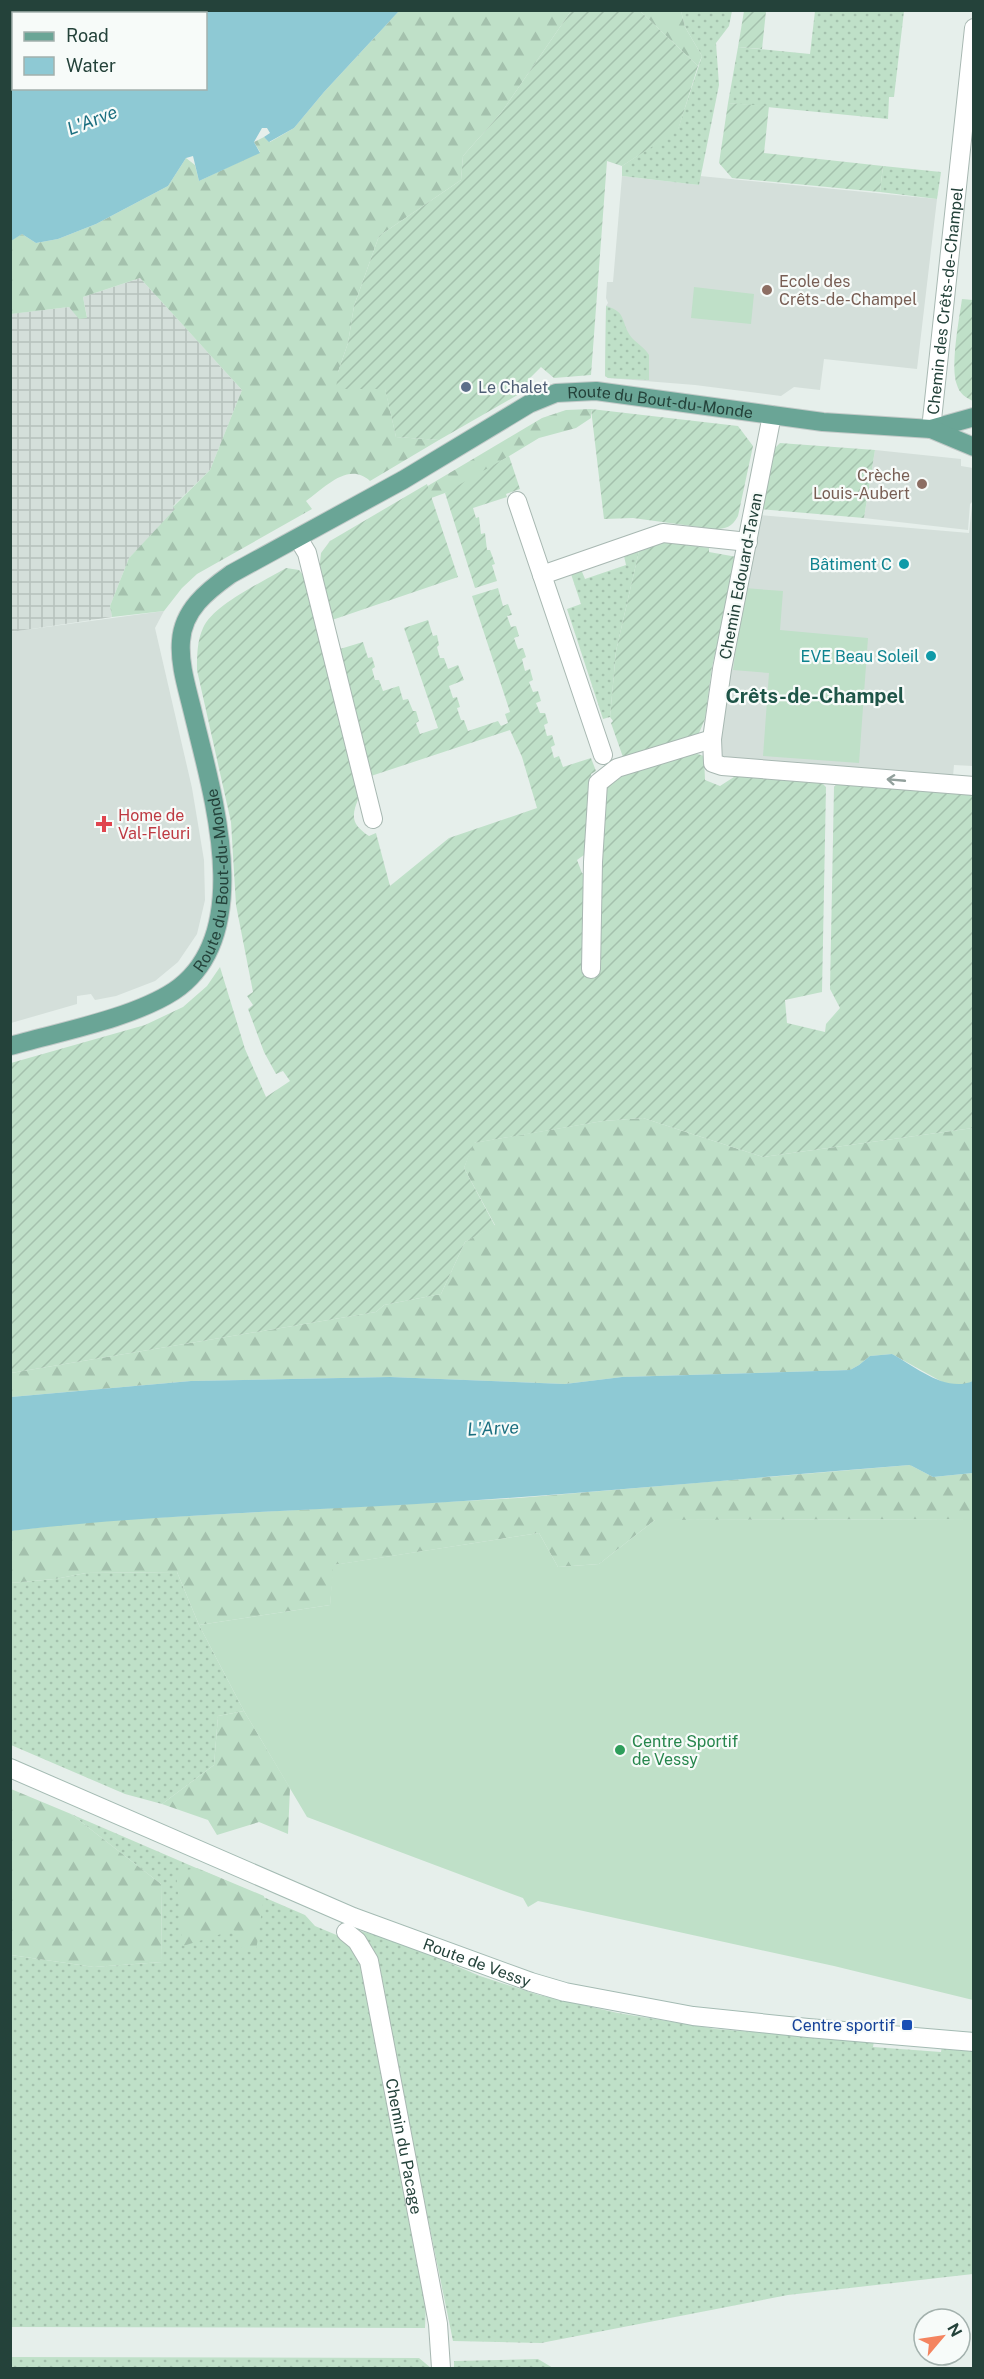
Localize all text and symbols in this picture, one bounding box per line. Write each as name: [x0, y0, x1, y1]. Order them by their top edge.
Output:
legend: [12, 12, 207, 90]
text: Road: [66, 25, 109, 46]
text: Water: [66, 55, 116, 76]
water label: L'Arve: [64, 101, 120, 139]
street label: Chemin des Crêts-de-Champel: [923, 186, 966, 416]
place label: Ecole des Crêts-de-Champel: [779, 272, 917, 309]
marker: Ecole des Crêts-de-Champel: [760, 283, 774, 297]
place label: Le Chalet: [478, 378, 548, 397]
marker: Le Chalet: [459, 380, 473, 394]
street label: Route du Bout-du-Monde: [567, 382, 754, 422]
place label: Crèche Louis-Aubert: [813, 466, 910, 503]
marker: Crèche Louis-Aubert: [915, 477, 929, 491]
street label: Chemin Edouard-Tavan: [715, 491, 767, 661]
place label: Bâtiment C: [810, 555, 892, 574]
marker: Bâtiment C: [897, 557, 911, 571]
place label: EVE Beau Soleil: [800, 647, 919, 666]
marker: EVE Beau Soleil: [924, 649, 938, 663]
district label: Crêts-de-Champel: [725, 684, 905, 708]
one-way arrow: [886, 774, 906, 785]
street label: Route du Bout-du-Monde: [189, 787, 232, 976]
place label: Home de Val-Fleuri: [118, 806, 190, 843]
marker: Home de Val-Fleuri: [95, 815, 113, 833]
water label: L'Arve: [466, 1416, 520, 1440]
place label: Centre Sportif de Vessy: [632, 1732, 738, 1769]
marker: Centre Sportif de Vessy: [613, 1743, 627, 1757]
street label: Route de Vessy: [421, 1934, 534, 1991]
place label: Centre sportif: [792, 2016, 895, 2035]
marker: Centre sportif: [900, 2018, 914, 2032]
street label: Chemin du Pacage: [382, 2077, 427, 2216]
north arrow: [912, 2307, 972, 2367]
text: N: [943, 2320, 966, 2340]

